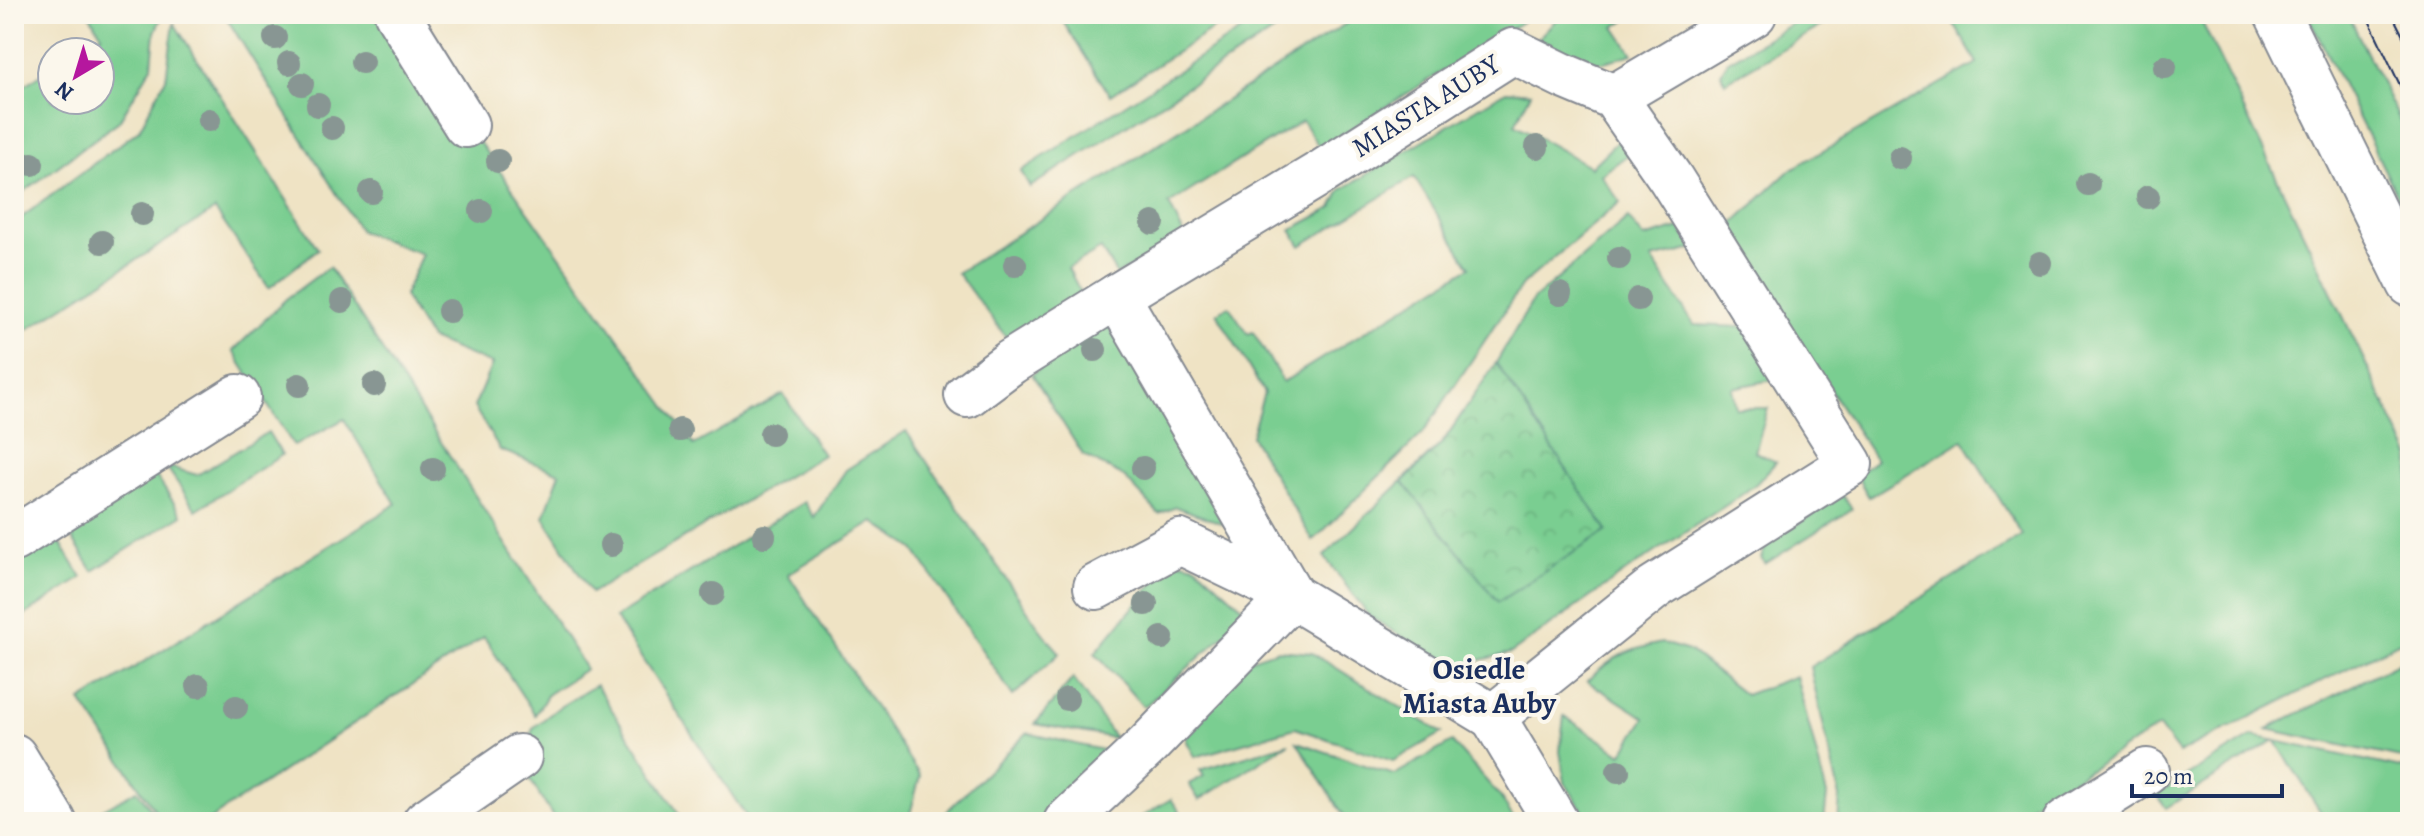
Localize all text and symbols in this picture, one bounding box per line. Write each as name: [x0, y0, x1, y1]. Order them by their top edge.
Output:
north arrow: [36, 36, 116, 116]
street label: MIASTA AUBY: [1345, 45, 1508, 167]
text: N: [49, 74, 80, 108]
district label: Osiedle Miasta Auby: [1402, 649, 1557, 723]
scale bar: [2132, 748, 2282, 798]
text: 20 m: [2144, 760, 2193, 792]

